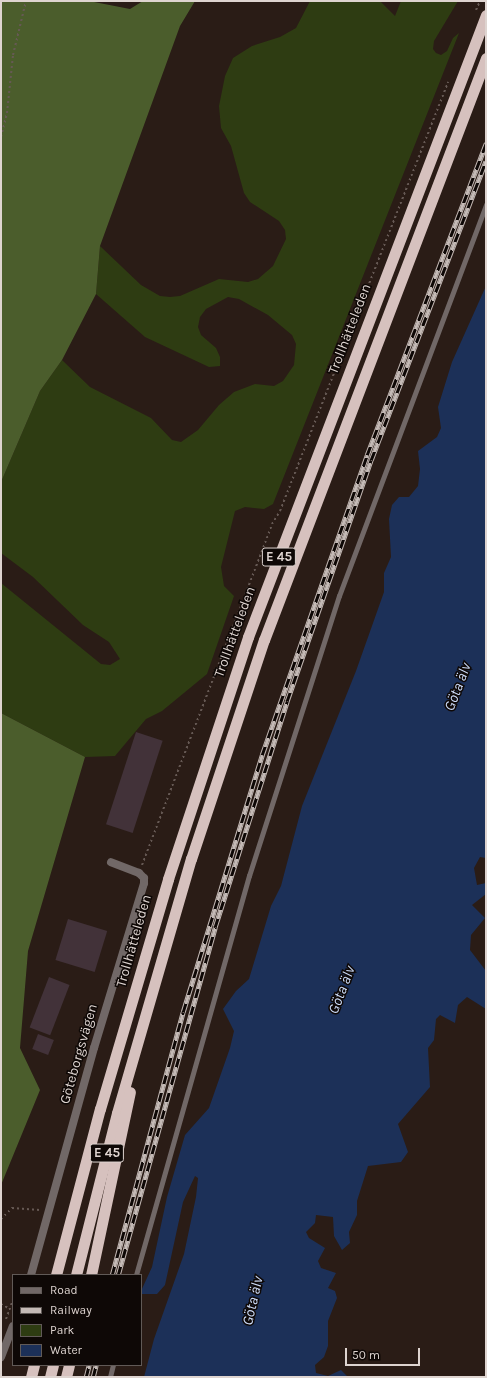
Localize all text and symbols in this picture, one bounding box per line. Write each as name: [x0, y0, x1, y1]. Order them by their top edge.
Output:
street label: Trollhätteleden: [325, 281, 375, 377]
road number: E 45: [261, 546, 297, 568]
street label: Trollhätteleden: [211, 584, 259, 680]
water label: Göta älv: [441, 660, 475, 714]
street label: Trollhätteleden: [113, 893, 155, 989]
water label: Göta älv: [325, 963, 359, 1017]
street label: Göteborgsvägen: [57, 1002, 101, 1106]
road number: E 45: [89, 1142, 125, 1164]
legend: [12, 1274, 142, 1366]
water label: Göta älv: [239, 1275, 267, 1327]
text: Road: [50, 1283, 78, 1297]
text: Railway: [50, 1303, 92, 1317]
text: Park: [50, 1323, 74, 1337]
scale bar: [347, 1340, 422, 1366]
text: Water: [50, 1343, 82, 1357]
text: 50 m: [352, 1348, 380, 1362]

